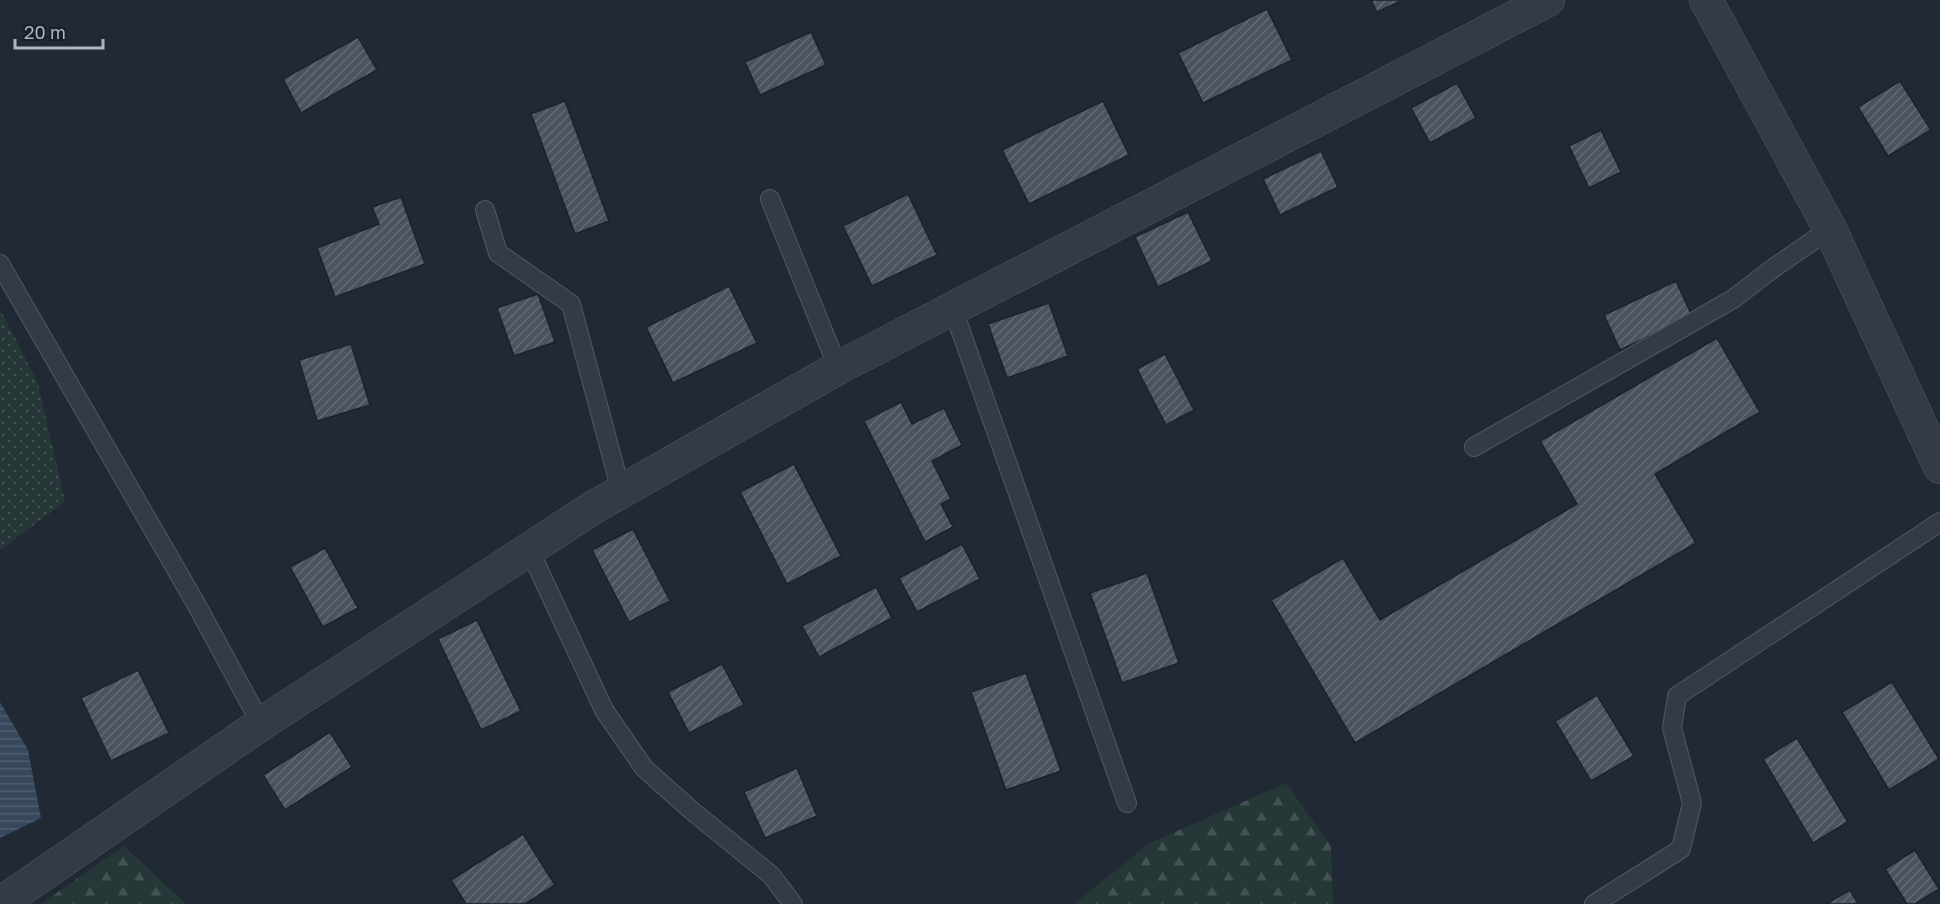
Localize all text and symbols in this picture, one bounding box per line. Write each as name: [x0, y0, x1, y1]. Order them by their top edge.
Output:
scale bar: [15, 12, 104, 50]
text: 20 m: [24, 21, 66, 43]

